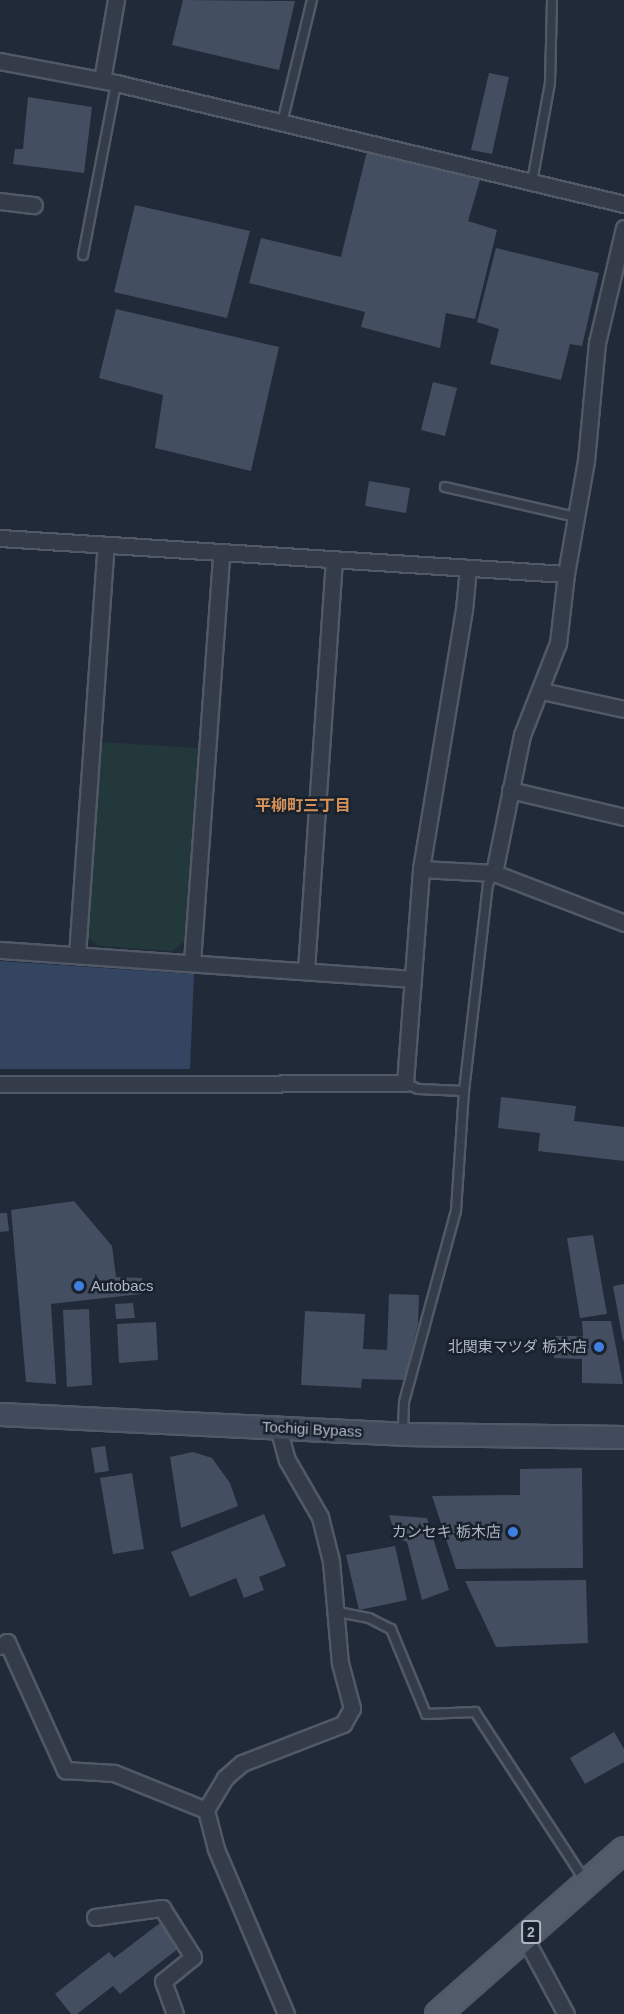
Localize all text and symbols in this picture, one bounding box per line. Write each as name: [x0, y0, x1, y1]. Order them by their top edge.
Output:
district label: 平柳町三丁目: [255, 796, 351, 816]
place label: Autobacs: [91, 1277, 154, 1295]
marker: Autobacs: [72, 1279, 86, 1293]
place label: 北関東マツダ 栃木店: [448, 1338, 587, 1356]
marker: 北関東マツダ 栃木店: [592, 1340, 606, 1354]
street label: Tochigi Bypass: [262, 1417, 362, 1441]
place label: カンセキ 栃木店: [392, 1523, 501, 1541]
marker: カンセキ 栃木店: [506, 1525, 520, 1539]
road number: 2: [520, 1921, 542, 1943]

